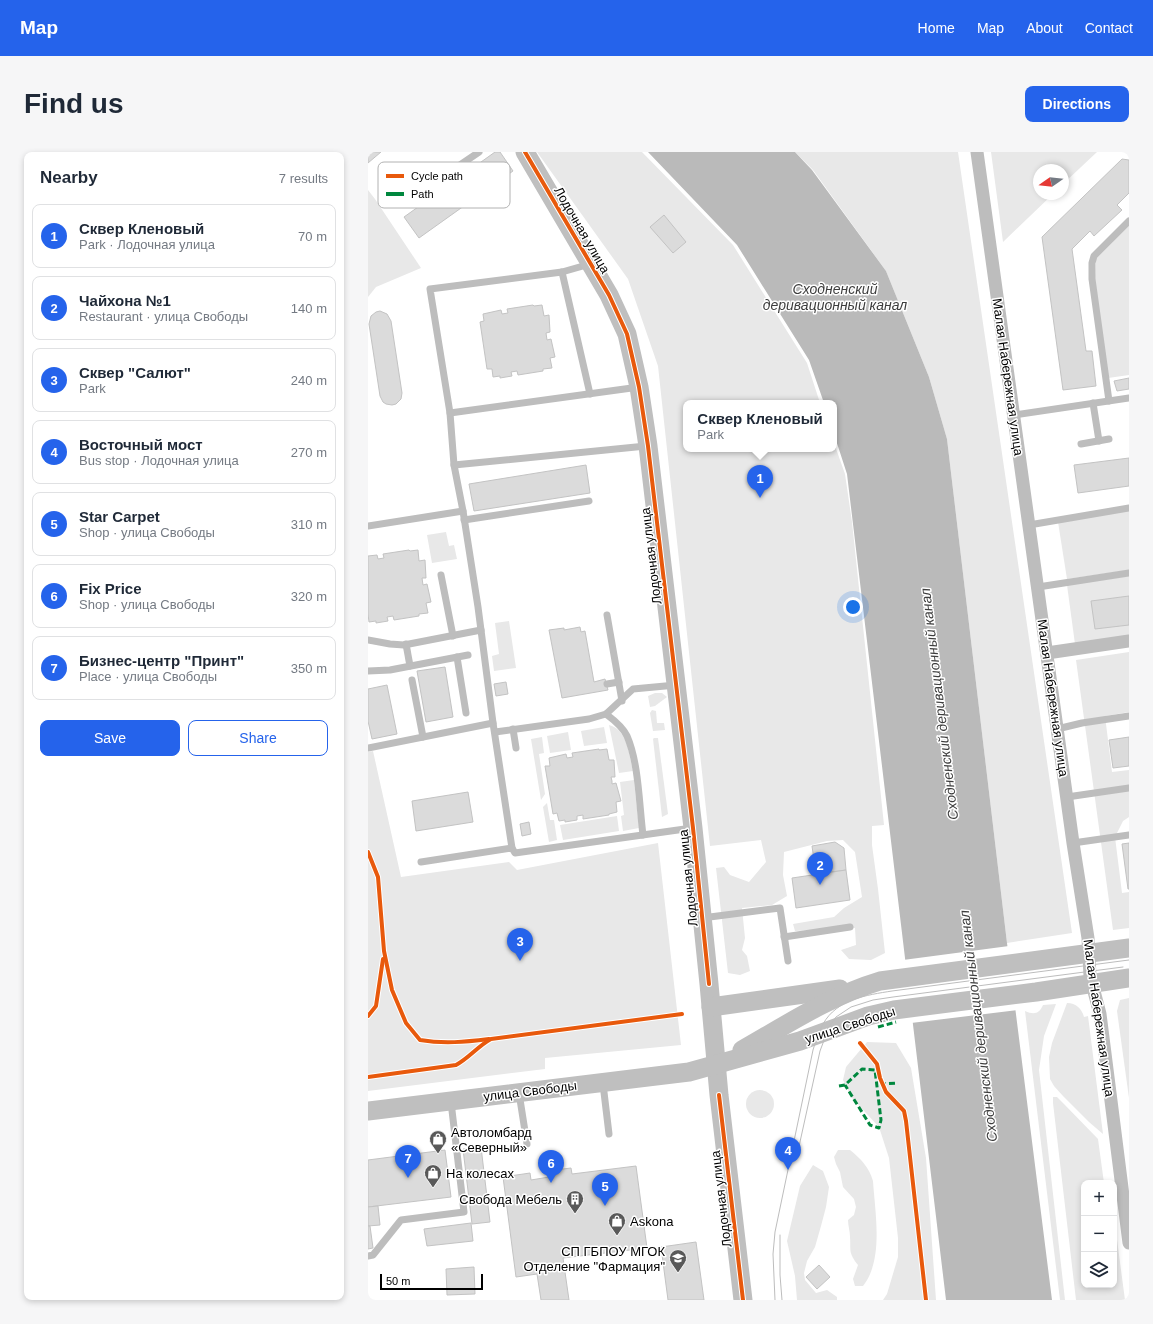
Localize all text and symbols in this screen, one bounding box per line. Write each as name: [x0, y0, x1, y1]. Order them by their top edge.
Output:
text: Map: [20, 17, 58, 38]
text: Home: [918, 20, 955, 36]
text: Map: [977, 20, 1004, 36]
text: About: [1026, 20, 1063, 36]
text: Contact: [1085, 20, 1133, 36]
button: Directions: [1025, 86, 1129, 122]
text: Find us: [24, 88, 124, 119]
legend: [378, 162, 510, 208]
north arrow: [1033, 164, 1069, 200]
text: Nearby: [40, 168, 98, 187]
text: Cycle path: [411, 170, 463, 182]
text: 7 results: [279, 171, 328, 186]
street label: Лодочная улица: [551, 184, 613, 277]
text: Path: [411, 188, 434, 200]
text: Сквер Кленовый: [79, 220, 204, 237]
text: 1: [50, 229, 58, 244]
text: 70 m: [298, 229, 327, 244]
text: Park · Лодочная улица: [79, 237, 215, 252]
water label: Сходненский деривационный канал: [763, 281, 907, 313]
text: Чайхона №1: [79, 292, 171, 309]
street label: Малая Набережная улица: [990, 297, 1027, 457]
text: 2: [50, 301, 58, 316]
text: 140 m: [291, 301, 327, 316]
text: Restaurant · улица Свободы: [79, 309, 248, 324]
text: Сквер "Салют": [79, 364, 191, 381]
text: 3: [50, 373, 58, 388]
text: 240 m: [291, 373, 327, 388]
text: Park: [79, 381, 106, 396]
popup: [683, 400, 837, 452]
text: Сквер Кленовый: [697, 410, 823, 427]
text: Park: [697, 427, 724, 442]
text: Восточный мост: [79, 436, 203, 453]
text: 4: [50, 445, 58, 460]
text: 270 m: [291, 445, 327, 460]
text: Bus stop · Лодочная улица: [79, 453, 239, 468]
pin: 1: [747, 465, 773, 498]
street label: Лодочная улица: [638, 506, 664, 605]
text: Star Carpet: [79, 508, 160, 525]
text: 5: [50, 517, 58, 532]
text: 310 m: [291, 517, 327, 532]
text: Shop · улица Свободы: [79, 525, 215, 540]
text: Fix Price: [79, 580, 142, 597]
water label: Сходненский деривационный канал: [917, 587, 961, 821]
text: 6: [50, 589, 58, 604]
text: 320 m: [291, 589, 327, 604]
text: Shop · улица Свободы: [79, 597, 215, 612]
your location: [843, 597, 863, 617]
street label: Малая Набережная улица: [1035, 618, 1072, 778]
text: Бизнес-центр "Принт": [79, 652, 244, 669]
text: 7: [50, 661, 58, 676]
text: 350 m: [291, 661, 327, 676]
text: Place · улица Свободы: [79, 669, 217, 684]
button: Save: [40, 720, 180, 756]
button: Share: [188, 720, 328, 756]
street label: Лодочная улица: [675, 828, 701, 927]
pin: 2: [807, 852, 833, 885]
water label: Сходненский деривационный канал: [956, 909, 1000, 1143]
pin: 3: [507, 928, 533, 961]
street label: Малая Набережная улица: [1081, 938, 1118, 1098]
street label: улица Свободы: [803, 1003, 897, 1047]
street label: улица Свободы: [482, 1078, 578, 1104]
place label: Автоломбард «Северный»: [451, 1125, 532, 1155]
shop icon: Автоломбард «Северный»: [428, 1129, 448, 1154]
pin: 4: [775, 1137, 801, 1170]
pin: 7: [395, 1145, 421, 1178]
street label: Лодочная улица: [708, 1149, 734, 1248]
pin: 6: [538, 1150, 564, 1183]
shop icon: На колесах: [423, 1163, 443, 1188]
place label: На колесах: [446, 1166, 515, 1181]
pin: 5: [592, 1173, 618, 1206]
map controls: [1081, 1180, 1117, 1288]
button: +: [1081, 1180, 1117, 1216]
building icon: Свобода Мебель: [565, 1189, 585, 1214]
place label: Свобода Мебель: [459, 1192, 562, 1207]
shop icon: Askona: [607, 1211, 627, 1236]
place label: Askona: [630, 1214, 674, 1229]
button: −: [1081, 1216, 1117, 1252]
place label: СП ГБПОУ МГОК Отделение "Фармация": [523, 1244, 665, 1274]
school or university icon: СП ГБПОУ МГОК Отделение "Фармация": [668, 1248, 688, 1273]
button: layers: [1081, 1252, 1117, 1288]
scale bar: [380, 1272, 483, 1291]
text: 50 m: [386, 1275, 410, 1287]

